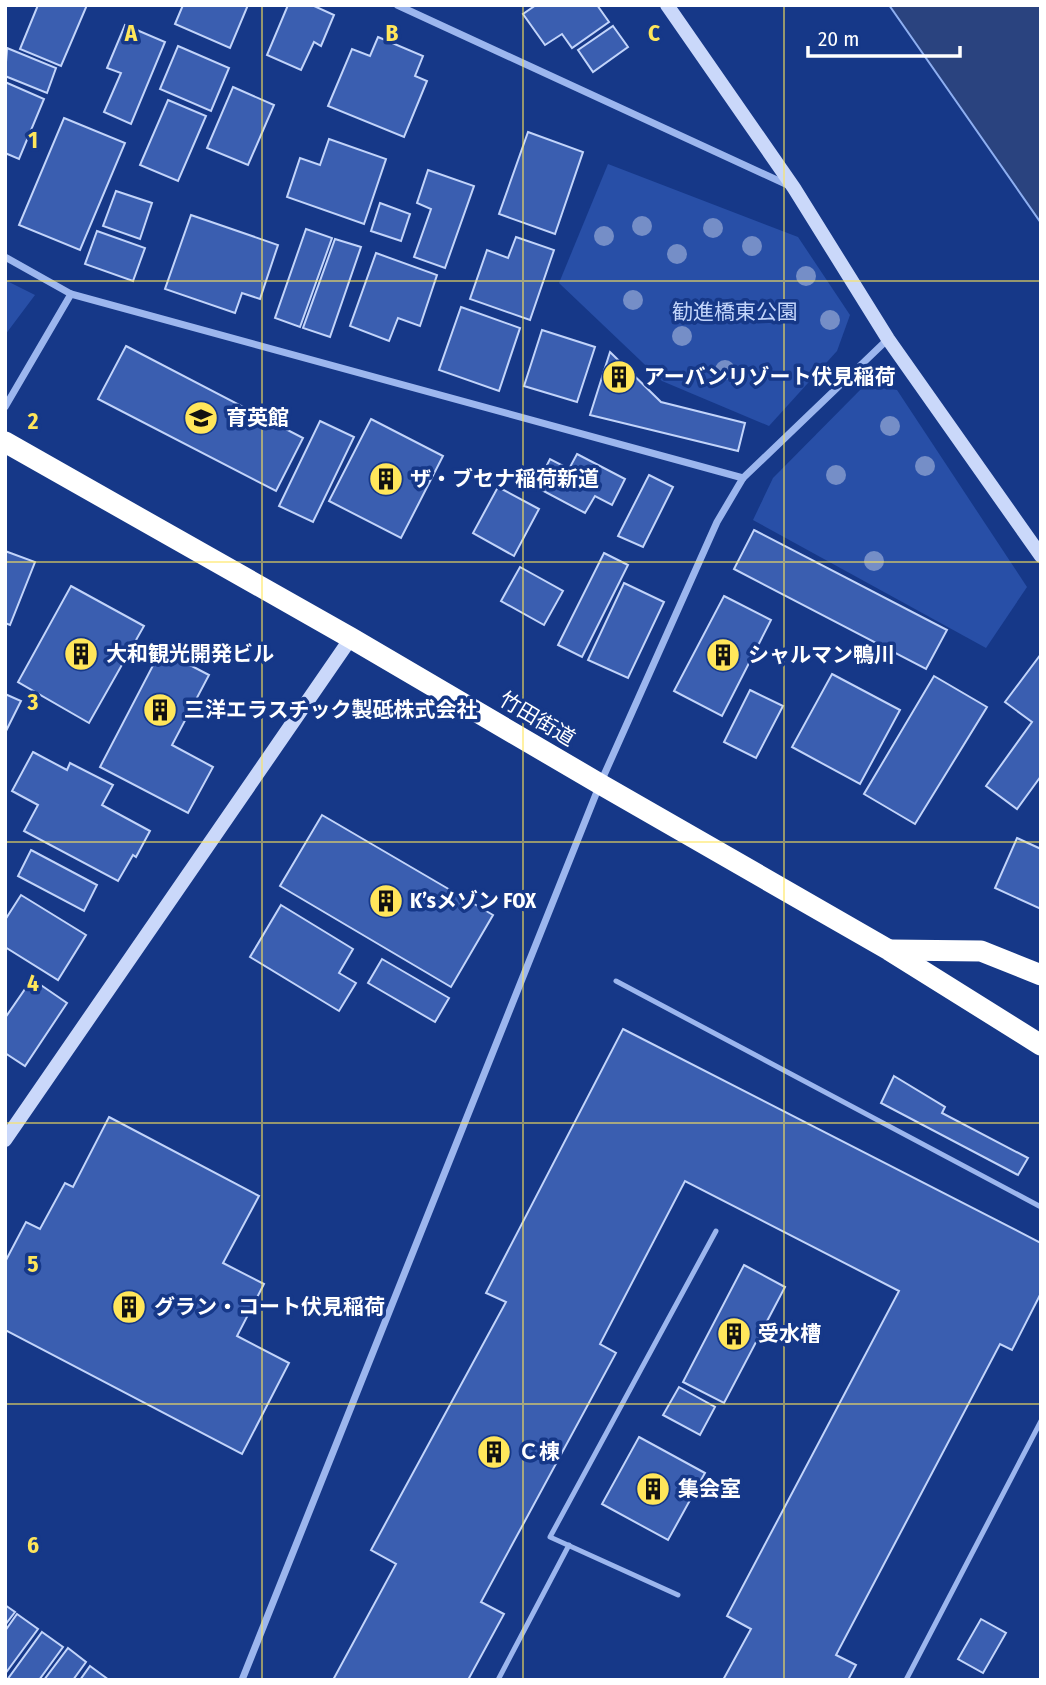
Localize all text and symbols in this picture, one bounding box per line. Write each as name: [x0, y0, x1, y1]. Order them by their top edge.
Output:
scale bar: [808, 14, 960, 58]
text: A: [124, 19, 138, 47]
text: B: [386, 19, 399, 47]
text: C: [648, 19, 660, 47]
text: 20 m: [818, 26, 859, 52]
text: 1: [28, 126, 38, 154]
park label: 勧進橋東公園: [672, 299, 798, 325]
building icon: アーバンリゾート伏見稲荷: [600, 358, 638, 396]
place label: アーバンリゾート伏見稲荷: [644, 364, 896, 390]
school or university icon: 育英館: [182, 399, 220, 437]
place label: 育英館: [226, 405, 289, 431]
text: 2: [27, 407, 39, 435]
building icon: ザ・ブセナ稲荷新道: [367, 460, 405, 498]
place label: ザ・ブセナ稲荷新道: [410, 466, 599, 492]
building icon: 大和観光開発ビル: [62, 635, 100, 673]
building icon: シャルマン鴨川: [704, 636, 742, 674]
place label: 大和観光開発ビル: [106, 641, 274, 667]
place label: シャルマン鴨川: [748, 642, 895, 668]
street label: 竹田街道: [494, 686, 580, 752]
text: 3: [27, 688, 39, 716]
building icon: 三洋エラスチック製砥株式会社: [141, 691, 179, 729]
place label: 三洋エラスチック製砥株式会社: [184, 697, 478, 723]
building icon: K’sメゾン FOX: [367, 882, 405, 920]
place label: K’sメゾン FOX: [410, 888, 537, 914]
text: 4: [27, 969, 39, 997]
text: 5: [27, 1250, 39, 1278]
building icon: グラン・コート伏見稲荷: [110, 1288, 148, 1326]
place label: グラン・コート伏見稲荷: [154, 1294, 385, 1320]
building icon: 受水槽: [715, 1315, 753, 1353]
place label: 受水槽: [758, 1321, 821, 1347]
building icon: Ｃ棟: [475, 1433, 513, 1471]
place label: Ｃ棟: [518, 1439, 560, 1465]
building icon: 集会室: [634, 1470, 672, 1508]
place label: 集会室: [678, 1476, 741, 1502]
text: 6: [27, 1531, 39, 1559]

